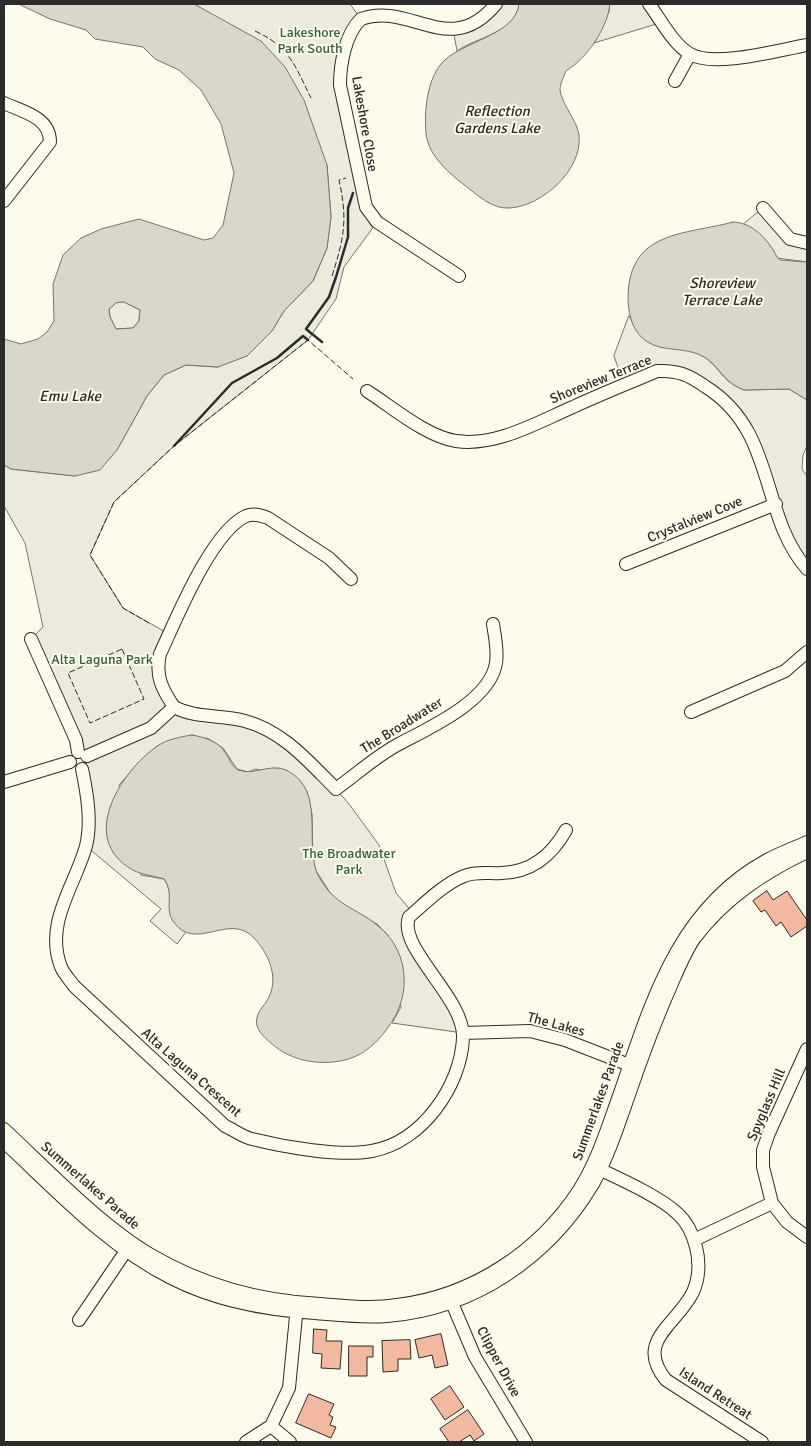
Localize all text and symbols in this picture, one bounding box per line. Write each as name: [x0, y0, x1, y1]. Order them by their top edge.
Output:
park label: Lakeshore Park South: [277, 25, 343, 58]
street label: Lakeshore Close: [347, 75, 381, 173]
water label: Reflection Gardens Lake: [454, 103, 540, 138]
water label: Shoreview Terrace Lake: [682, 275, 762, 310]
street label: Shoreview Terrace: [548, 352, 654, 408]
water label: Emu Lake: [39, 388, 101, 406]
street label: Crystalview Cove: [645, 493, 745, 547]
park label: Alta Laguna Park: [51, 652, 153, 668]
street label: The Broadwater: [358, 694, 446, 758]
park label: The Broadwater Park: [302, 846, 396, 879]
street label: The Lakes: [525, 1009, 587, 1041]
street label: Alta Laguna Crescent: [138, 1025, 244, 1121]
street label: Summerlakes Parade: [570, 1039, 628, 1163]
street label: Spyglass Hill: [744, 1066, 790, 1144]
street label: Summerlakes Parade: [37, 1139, 143, 1233]
street label: Clipper Drive: [472, 1324, 524, 1400]
street label: Island Retreat: [675, 1364, 755, 1424]

